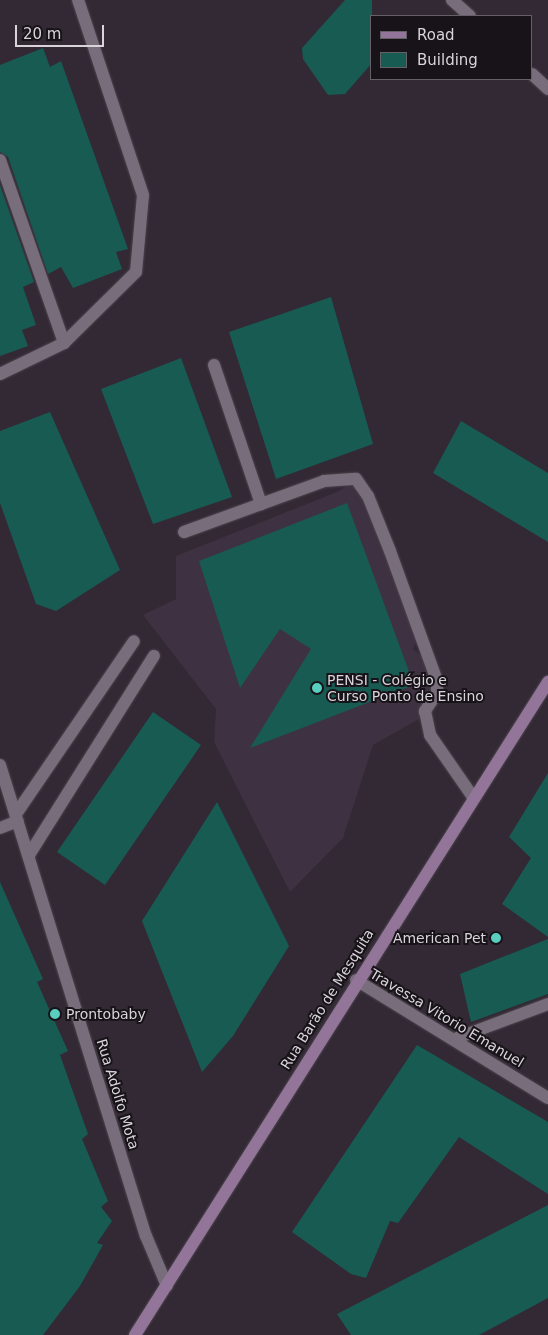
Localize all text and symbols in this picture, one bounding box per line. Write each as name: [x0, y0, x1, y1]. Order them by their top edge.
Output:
scale bar: [18, 15, 106, 47]
legend: [370, 15, 533, 80]
text: 20 m: [23, 25, 61, 43]
text: Road: [417, 26, 455, 44]
text: Building: [417, 51, 478, 69]
place label: PENSI - Colégio e Curso Ponto de Ensino: [327, 672, 484, 704]
marker: PENSI - Colégio e Curso Ponto de Ensino: [311, 682, 323, 694]
street label: Rua Barão de Mesquita: [277, 926, 377, 1072]
place label: American Pet: [393, 930, 486, 946]
marker: American Pet: [490, 932, 502, 944]
street label: Travessa Vitorio Emanuel: [367, 965, 527, 1071]
place label: Prontobaby: [66, 1006, 146, 1022]
marker: Prontobaby: [48, 1007, 62, 1021]
street label: Rua Adolfo Mota: [93, 1037, 143, 1151]

